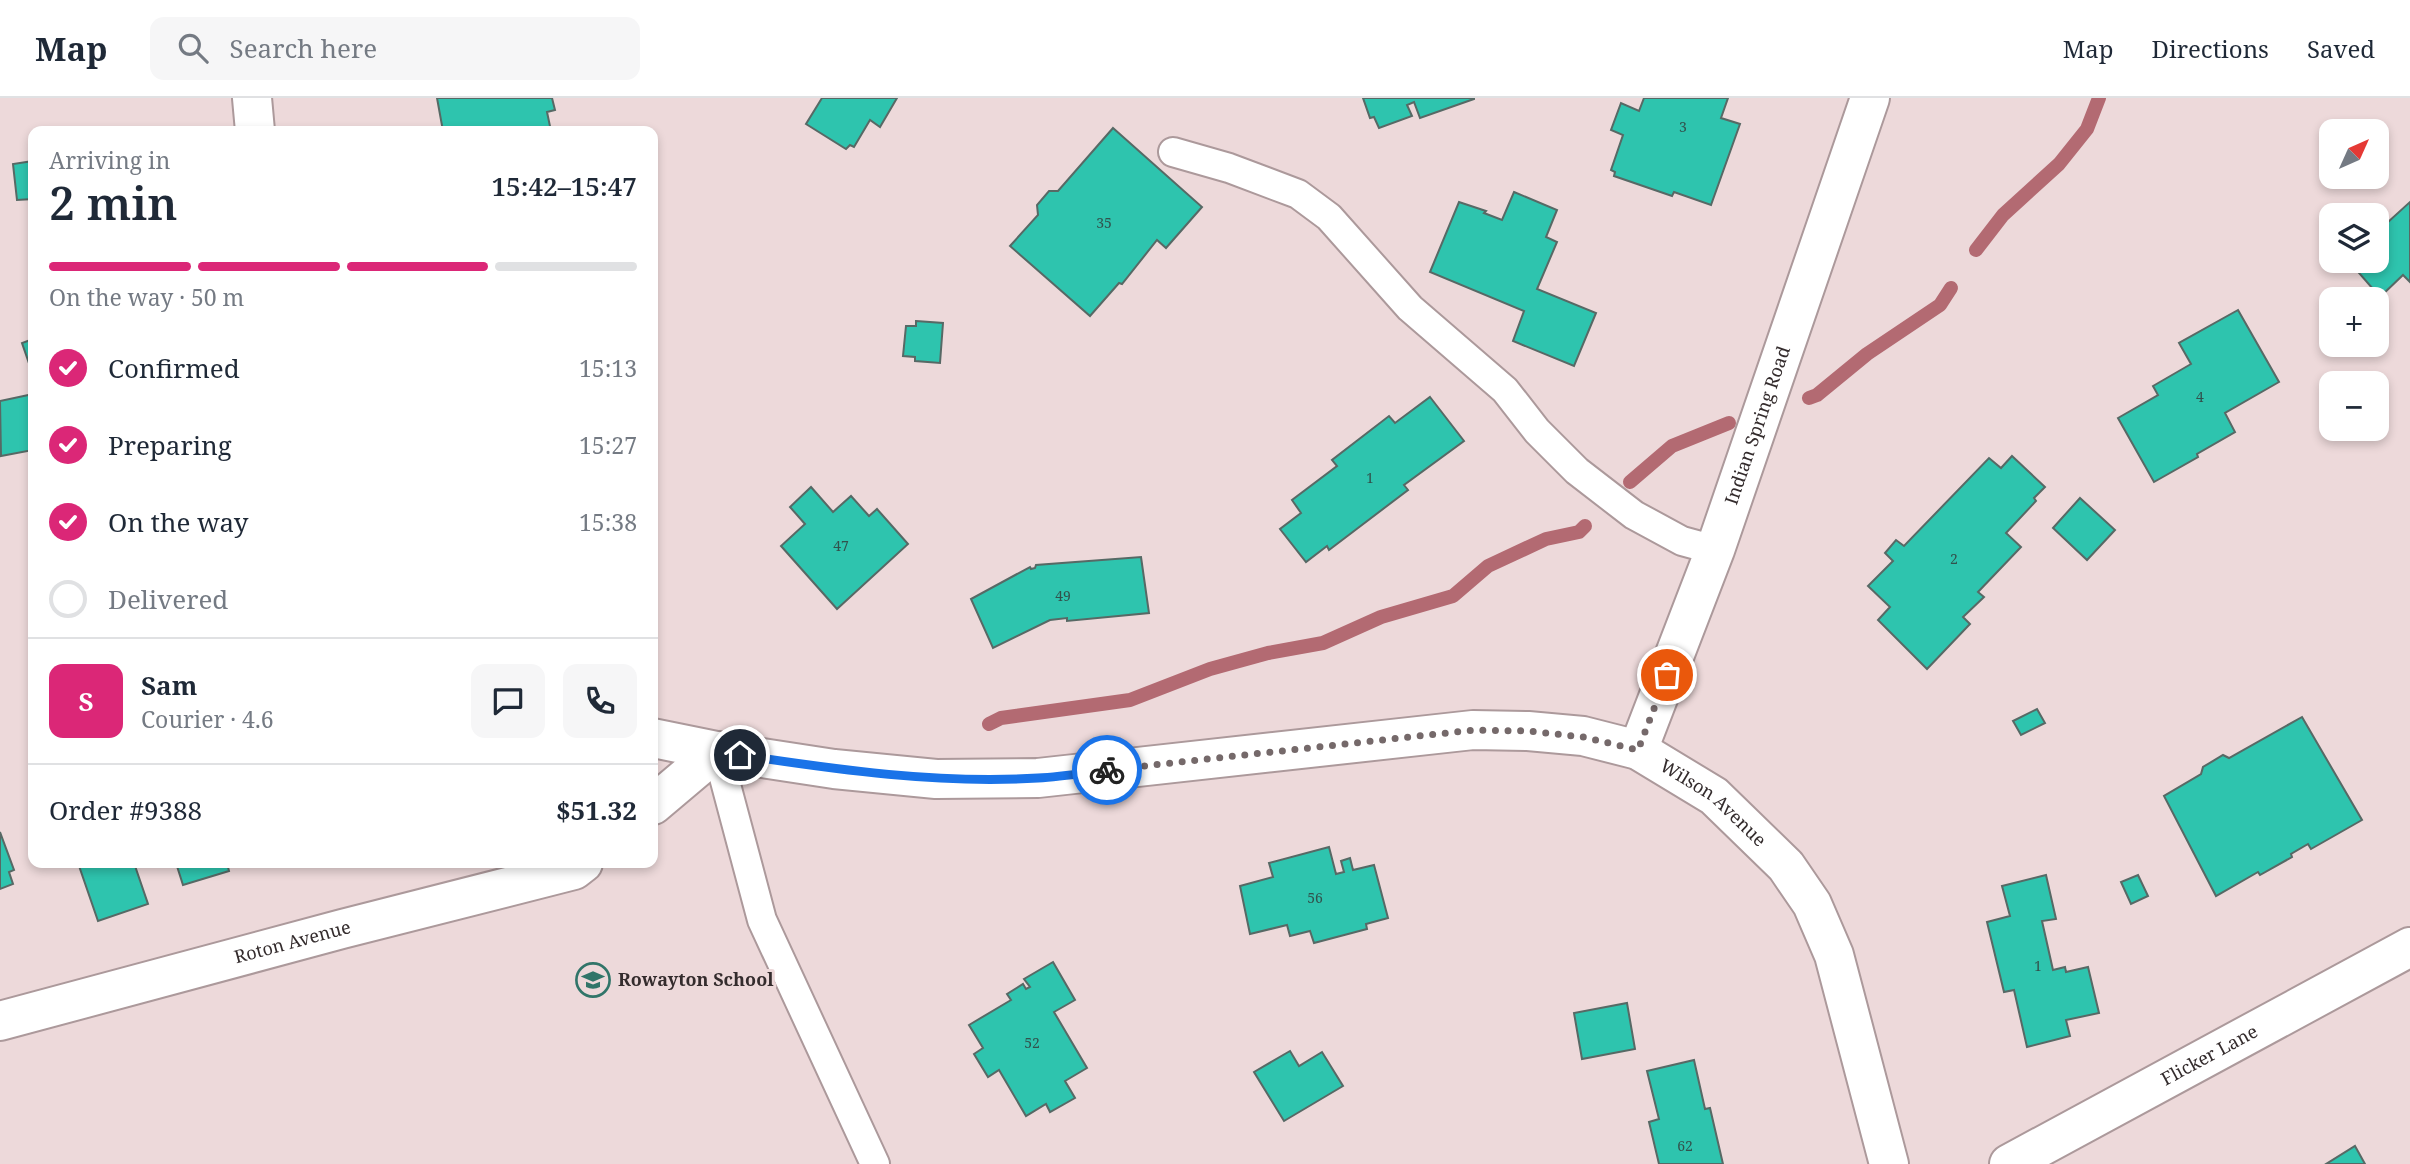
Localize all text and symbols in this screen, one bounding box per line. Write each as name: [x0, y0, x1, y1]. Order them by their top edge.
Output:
search box: [150, 17, 640, 80]
text: Map: [35, 26, 108, 71]
icon: search: [174, 29, 212, 67]
text: Search here: [230, 30, 377, 66]
text: Map: [2063, 32, 2114, 65]
text: Directions: [2152, 32, 2269, 65]
text: Saved: [2307, 32, 2375, 65]
house number: 3: [1679, 117, 1687, 136]
north arrow: [2319, 119, 2389, 189]
map controls: [2319, 119, 2389, 441]
text: Arriving in: [49, 144, 170, 176]
text: 15:42–15:47: [491, 168, 637, 204]
text: 2 min: [49, 171, 177, 233]
button: layers: [2319, 203, 2389, 273]
house number: 35: [1096, 213, 1112, 232]
text: On the way · 50 m: [49, 281, 244, 313]
button: +: [2319, 287, 2389, 357]
street label: Indian Spring Road: [1718, 343, 1795, 508]
icon: check: [49, 349, 87, 387]
text: Confirmed: [108, 350, 240, 386]
text: 15:13: [579, 352, 637, 384]
button: −: [2319, 371, 2389, 441]
house number: 4: [2196, 387, 2204, 406]
icon: check: [49, 426, 87, 464]
text: Preparing: [108, 427, 232, 463]
text: 15:27: [579, 429, 637, 461]
house number: 1: [1366, 468, 1374, 487]
icon: check: [49, 503, 87, 541]
text: On the way: [108, 504, 248, 540]
text: 15:38: [579, 506, 637, 538]
house number: 47: [833, 536, 849, 555]
house number: 2: [1950, 549, 1958, 568]
text: Delivered: [108, 581, 228, 617]
house number: 49: [1055, 586, 1071, 605]
pin: [1637, 645, 1697, 705]
icon: bag: [1648, 656, 1686, 694]
button: chat: [471, 664, 545, 738]
button: phone: [563, 664, 637, 738]
text: Sam: [141, 667, 197, 703]
text: S: [78, 683, 94, 719]
text: Courier · 4.6: [141, 703, 274, 735]
pin: [710, 725, 770, 785]
courier: [1072, 735, 1142, 805]
icon: home: [721, 736, 759, 774]
icon: bike: [1088, 751, 1126, 789]
street label: Wilson Avenue: [1656, 753, 1772, 851]
text: Order #9388: [49, 792, 202, 828]
text: $51.32: [556, 792, 637, 828]
house number: 56: [1307, 888, 1323, 907]
street label: Roton Avenue: [231, 914, 353, 968]
house number: 1: [2034, 956, 2042, 975]
school or university icon: Rowayton School: [574, 961, 612, 999]
place label: Rowayton School: [618, 967, 774, 991]
street label: Flicker Lane: [2157, 1019, 2262, 1090]
house number: 52: [1024, 1033, 1040, 1052]
house number: 62: [1677, 1136, 1693, 1155]

